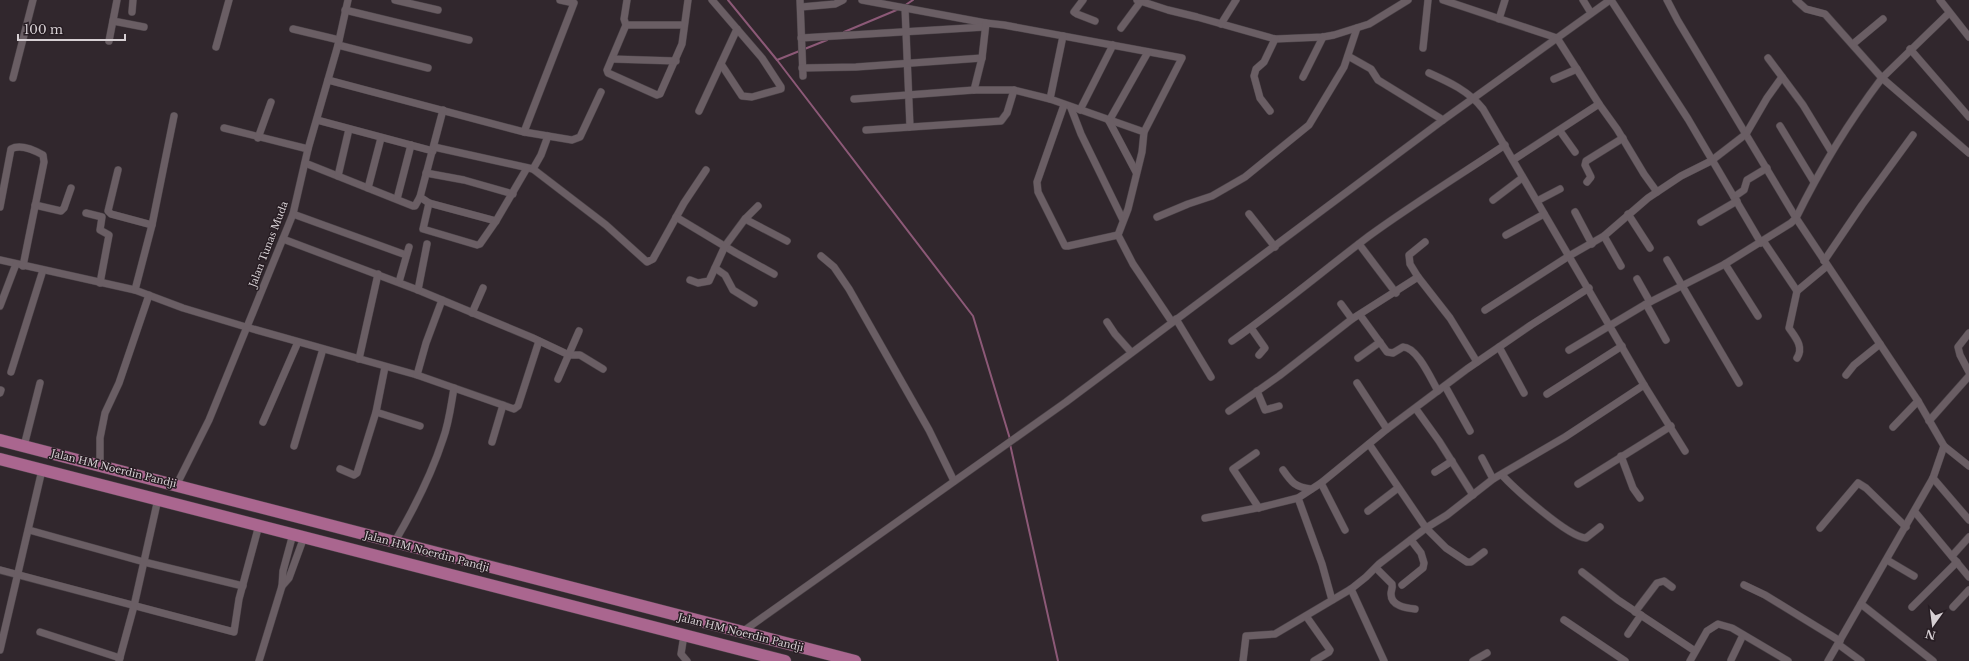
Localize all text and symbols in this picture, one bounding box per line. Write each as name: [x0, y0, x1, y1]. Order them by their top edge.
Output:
scale bar: [18, 16, 125, 42]
text: 100 m: [24, 22, 63, 37]
street label: Jalan Tunas Muda: [245, 199, 291, 291]
street label: Jalan HM Noerdin Pandji: [48, 446, 178, 490]
street label: Jalan HM Noerdin Pandji: [361, 528, 491, 575]
north arrow: [1913, 605, 1953, 645]
street label: Jalan HM Noerdin Pandji: [675, 610, 805, 654]
text: N: [1923, 627, 1937, 643]

